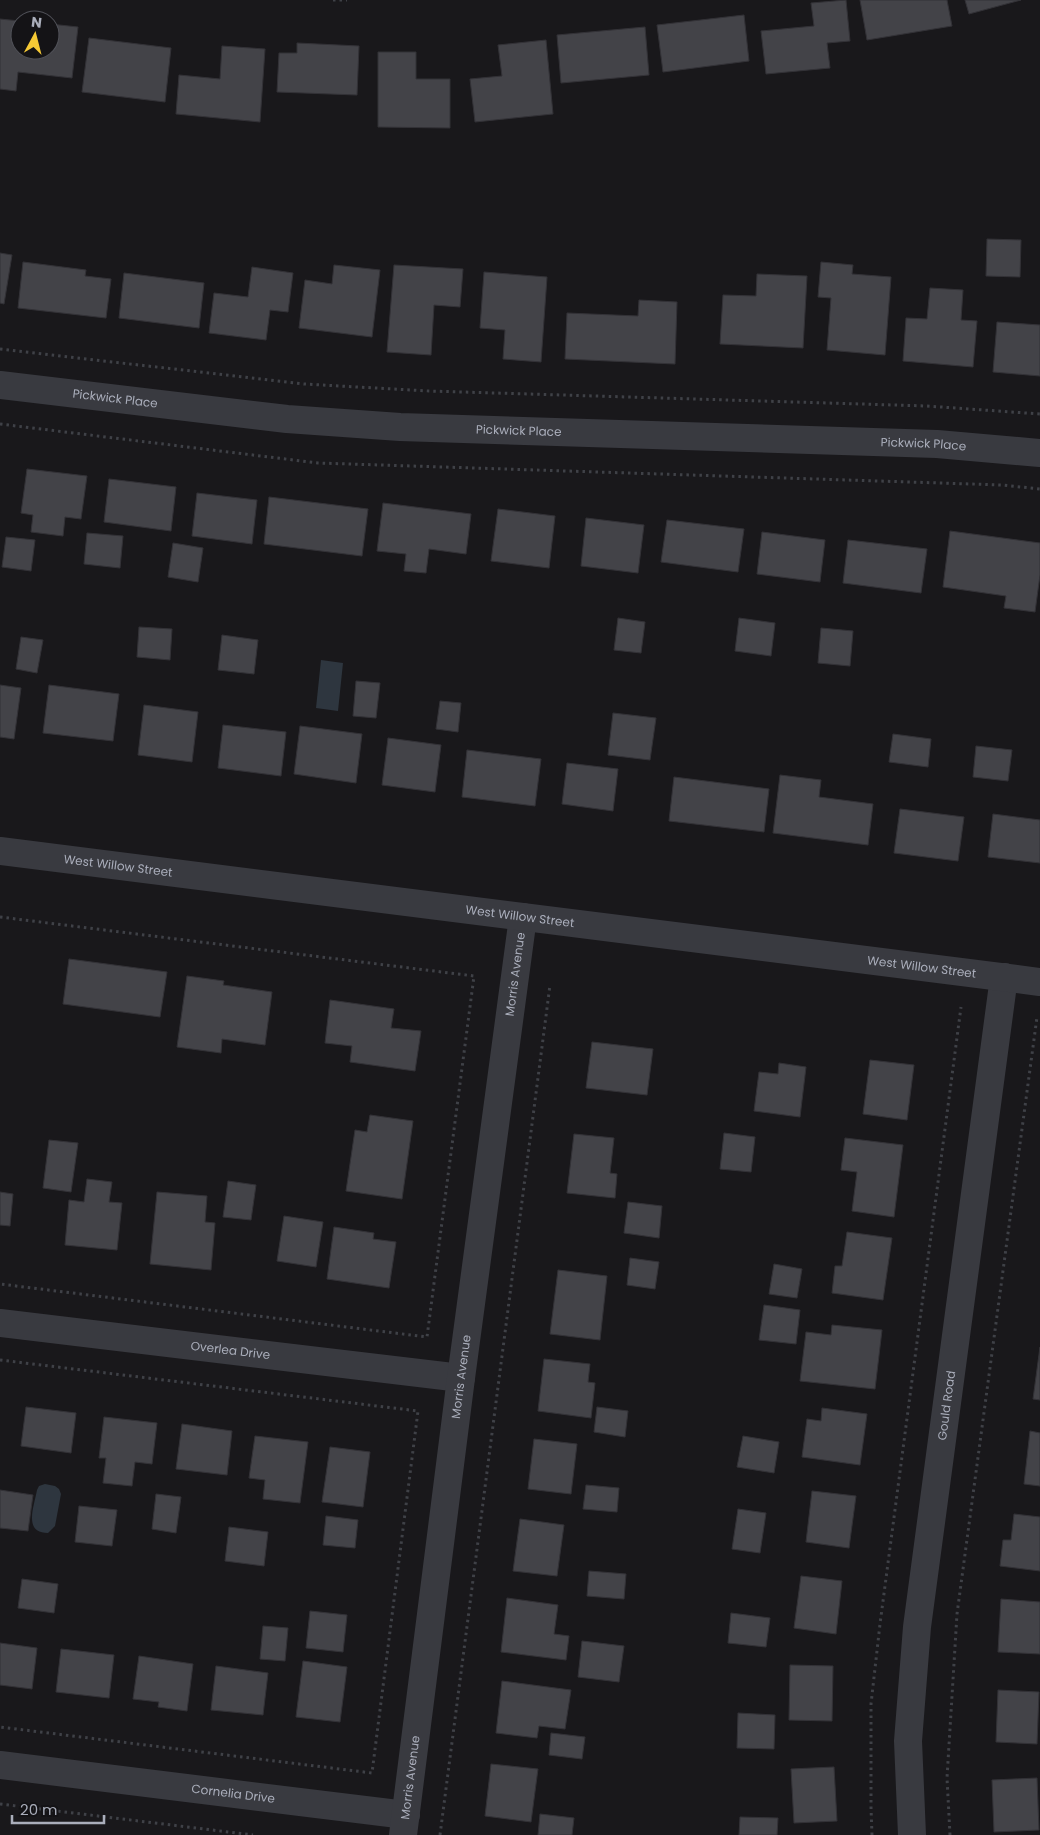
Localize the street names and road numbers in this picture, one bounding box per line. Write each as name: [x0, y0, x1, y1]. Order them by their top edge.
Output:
street label: Pickwick Place: [72, 385, 159, 412]
street label: Pickwick Place: [476, 420, 562, 440]
street label: Pickwick Place: [880, 433, 967, 455]
street label: West Willow Street: [63, 850, 174, 881]
street label: West Willow Street: [465, 901, 575, 931]
street label: Morris Avenue: [501, 931, 529, 1017]
street label: West Willow Street: [866, 951, 977, 982]
street label: Morris Avenue: [447, 1334, 475, 1420]
street label: Overlea Drive: [190, 1337, 271, 1363]
street label: Gould Road: [933, 1369, 959, 1441]
street label: Morris Avenue: [396, 1734, 424, 1820]
street label: Cornelia Drive: [191, 1780, 276, 1807]

